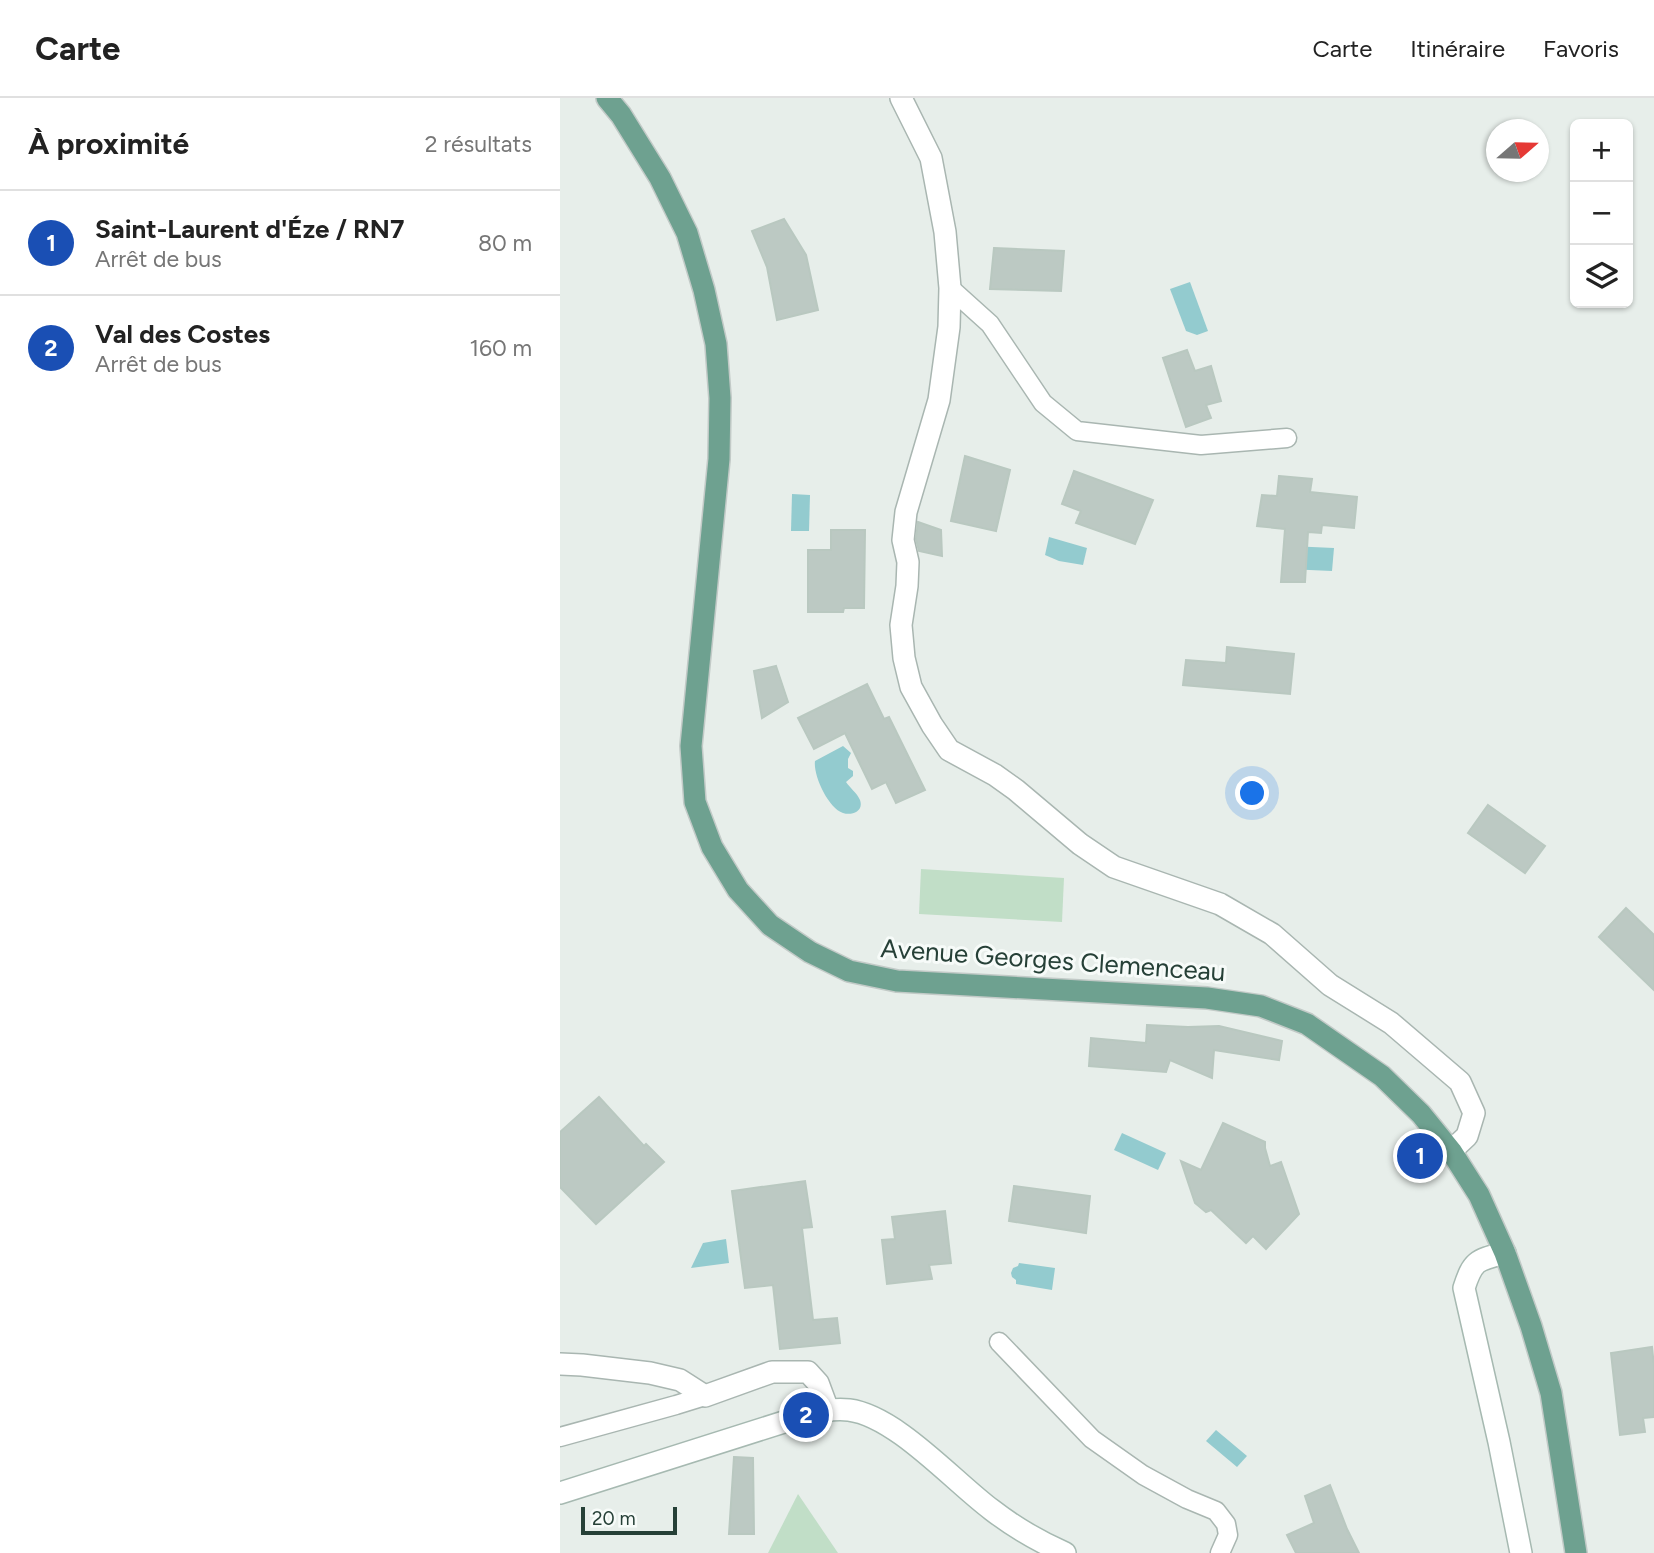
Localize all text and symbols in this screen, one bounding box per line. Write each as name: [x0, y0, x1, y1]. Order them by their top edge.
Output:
text: Carte: [35, 29, 120, 68]
text: Carte: [1312, 34, 1372, 63]
text: Itinéraire: [1410, 34, 1505, 63]
text: Favoris: [1543, 34, 1619, 63]
north arrow: [1486, 119, 1549, 182]
map controls: [1570, 119, 1633, 308]
button: +: [1570, 119, 1633, 182]
text: À proximité: [28, 125, 189, 162]
text: 2 résultats: [425, 130, 532, 158]
button: −: [1570, 182, 1633, 245]
text: Saint-Laurent d'Éze / RN7: [95, 213, 404, 245]
text: 1: [46, 229, 56, 257]
text: 80 m: [478, 229, 532, 257]
text: Arrêt de bus: [95, 245, 222, 273]
button: layers: [1570, 245, 1633, 308]
text: Val des Costes: [95, 318, 270, 350]
text: 2: [44, 334, 58, 362]
text: 160 m: [469, 334, 532, 362]
text: Arrêt de bus: [95, 350, 222, 378]
your location: [1235, 776, 1269, 810]
street label: Avenue Georges Clemenceau: [879, 932, 1227, 988]
pin: 1: [1397, 1130, 1443, 1182]
pin: 2: [783, 1389, 829, 1441]
scale bar: [581, 1504, 677, 1536]
text: 20 m: [592, 1507, 636, 1530]

